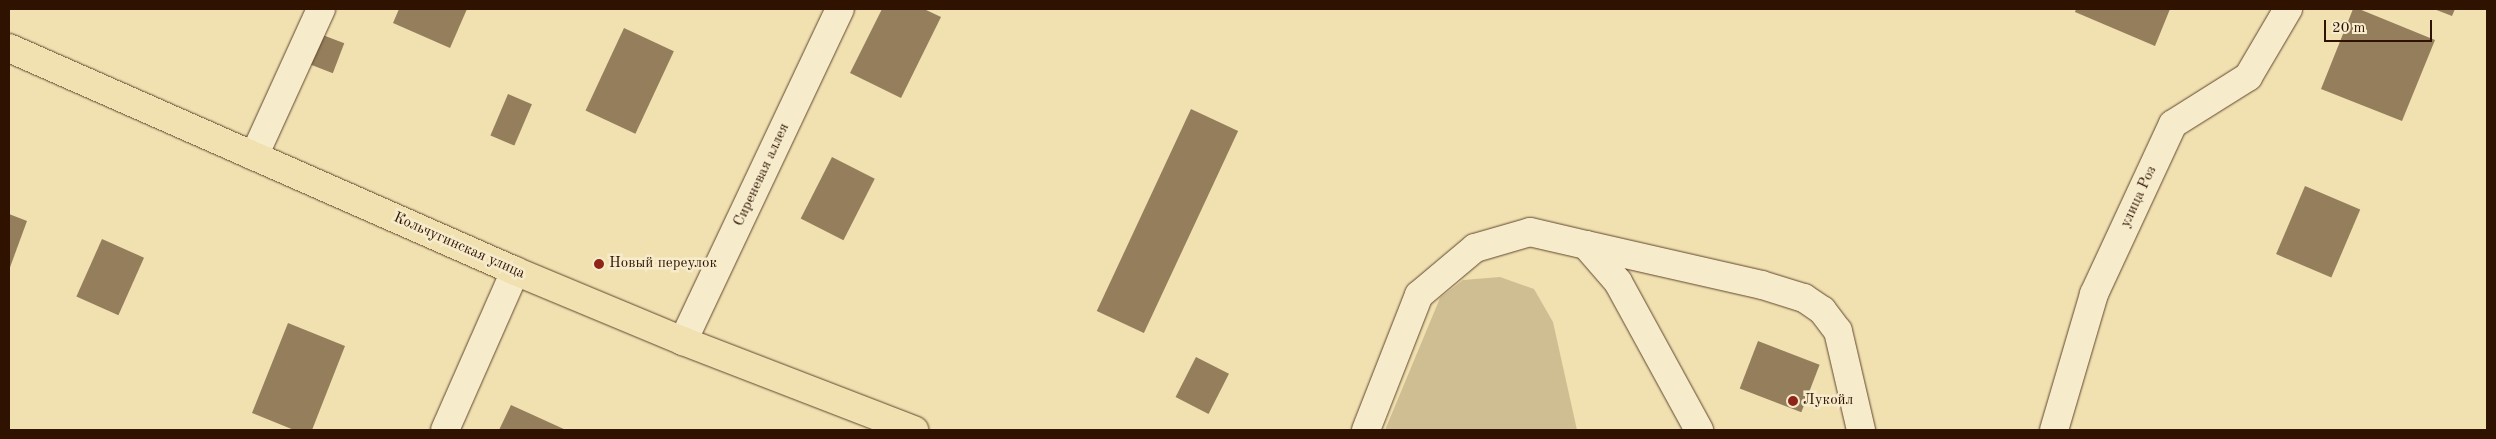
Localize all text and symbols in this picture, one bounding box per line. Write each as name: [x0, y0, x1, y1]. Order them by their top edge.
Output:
scale bar: [2326, 10, 2434, 42]
text: 20 m: [2332, 21, 2366, 36]
street label: Сиреневая аллея: [730, 121, 794, 229]
street label: улица Роз: [2117, 163, 2161, 231]
street label: Кольчугинская улица: [390, 209, 528, 283]
place label: Новый переулок: [609, 255, 717, 273]
marker: Новый переулок: [593, 258, 605, 270]
place label: Лукойл: [1803, 392, 1853, 410]
marker: Лукойл: [1787, 395, 1799, 407]

